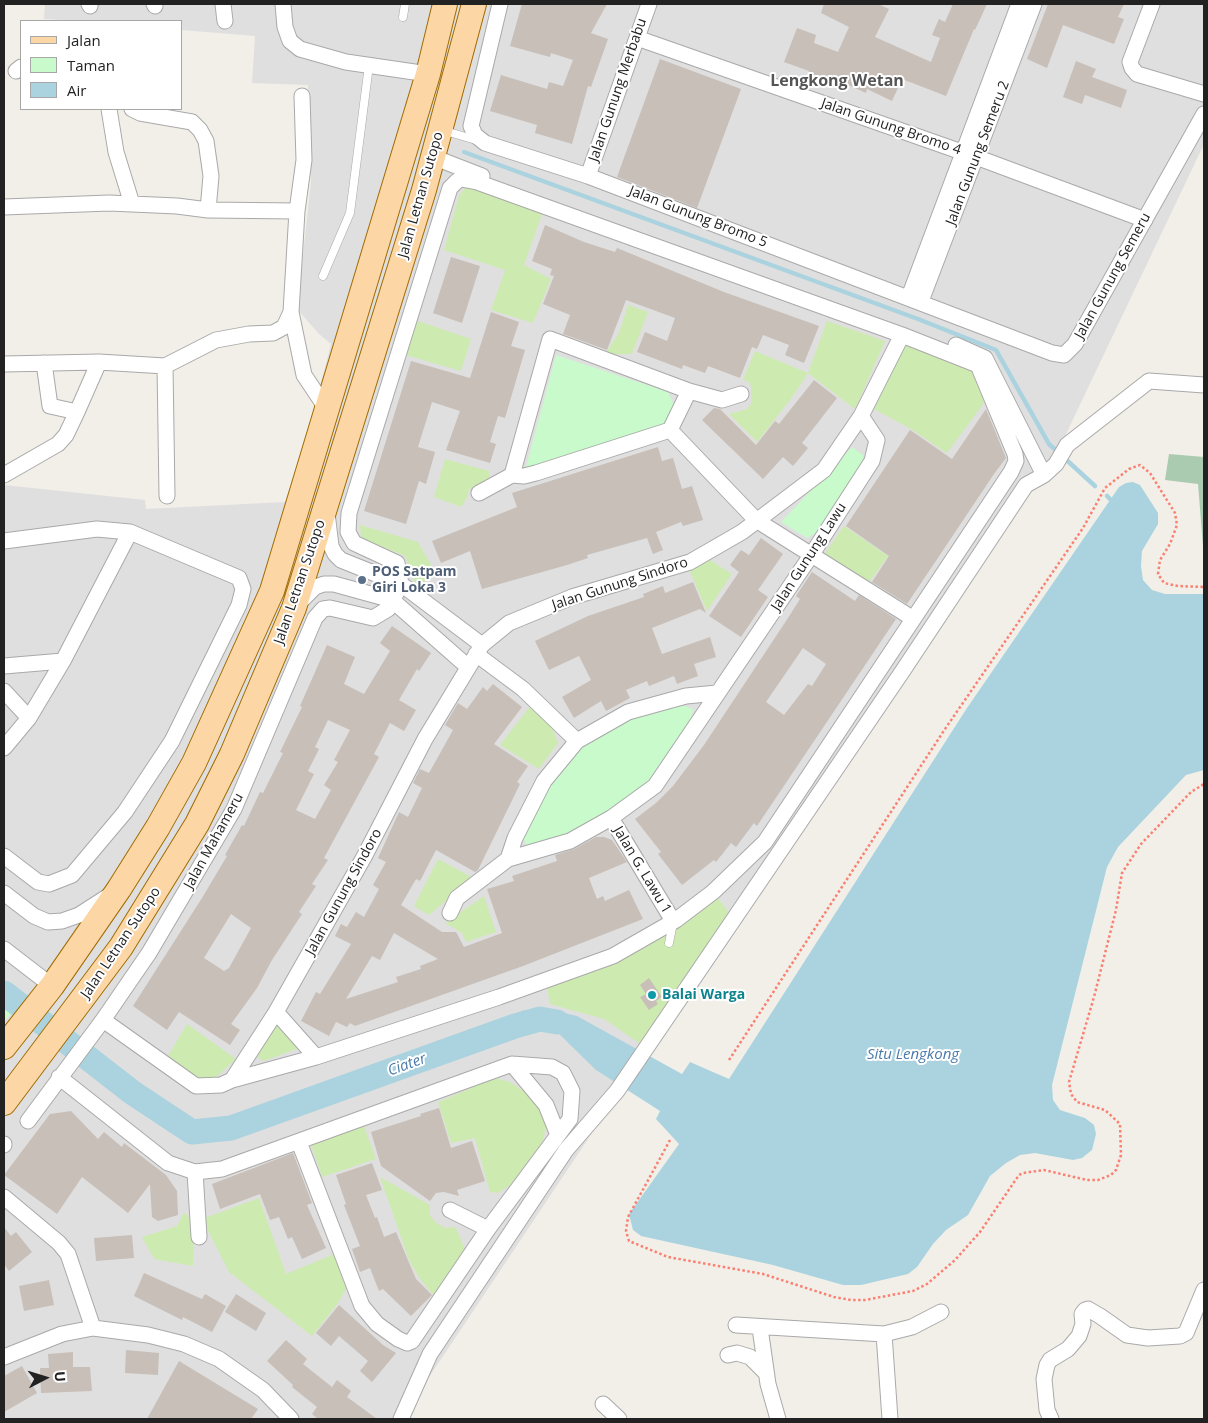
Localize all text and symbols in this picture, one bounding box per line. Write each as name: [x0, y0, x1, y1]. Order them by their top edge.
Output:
street label: Jalan Gunung Merbabu: [586, 16, 650, 164]
legend: [20, 20, 182, 110]
text: Jalan: [67, 30, 101, 50]
text: Taman: [67, 55, 115, 75]
district label: Lengkong Wetan: [770, 71, 904, 91]
street label: Jalan Gunung Semeru 2: [943, 79, 1013, 227]
text: Air: [67, 80, 86, 100]
street label: Jalan Gunung Bromo 4: [819, 95, 963, 159]
street label: Jalan Letnan Sutopo: [395, 130, 447, 260]
street label: Jalan Gunung Bromo 5: [626, 183, 770, 251]
street label: Jalan Gunung Semeru: [1071, 210, 1155, 342]
street label: Jalan Gunung Lawu: [768, 500, 850, 614]
street label: Jalan Letnan Sutopo: [271, 518, 329, 646]
street label: Jalan Gunung Sindoro: [550, 554, 690, 614]
place label: POS Satpam Giri Loka 3: [372, 564, 457, 596]
marker: POS Satpam Giri Loka 3: [356, 574, 368, 586]
street label: Jalan Mahameru: [181, 790, 247, 892]
street label: Jalan G. Lawu 1: [609, 823, 675, 917]
street label: Jalan Gunung Sindoro: [302, 826, 386, 958]
street label: Jalan Letnan Sutopo: [78, 884, 164, 1002]
place label: Balai Warga: [662, 987, 745, 1003]
marker: Balai Warga: [646, 989, 658, 1001]
water label: Situ Lengkong: [867, 1046, 959, 1064]
water label: Ciater: [385, 1050, 429, 1080]
north arrow: [20, 1353, 70, 1403]
text: U: [51, 1371, 70, 1383]

